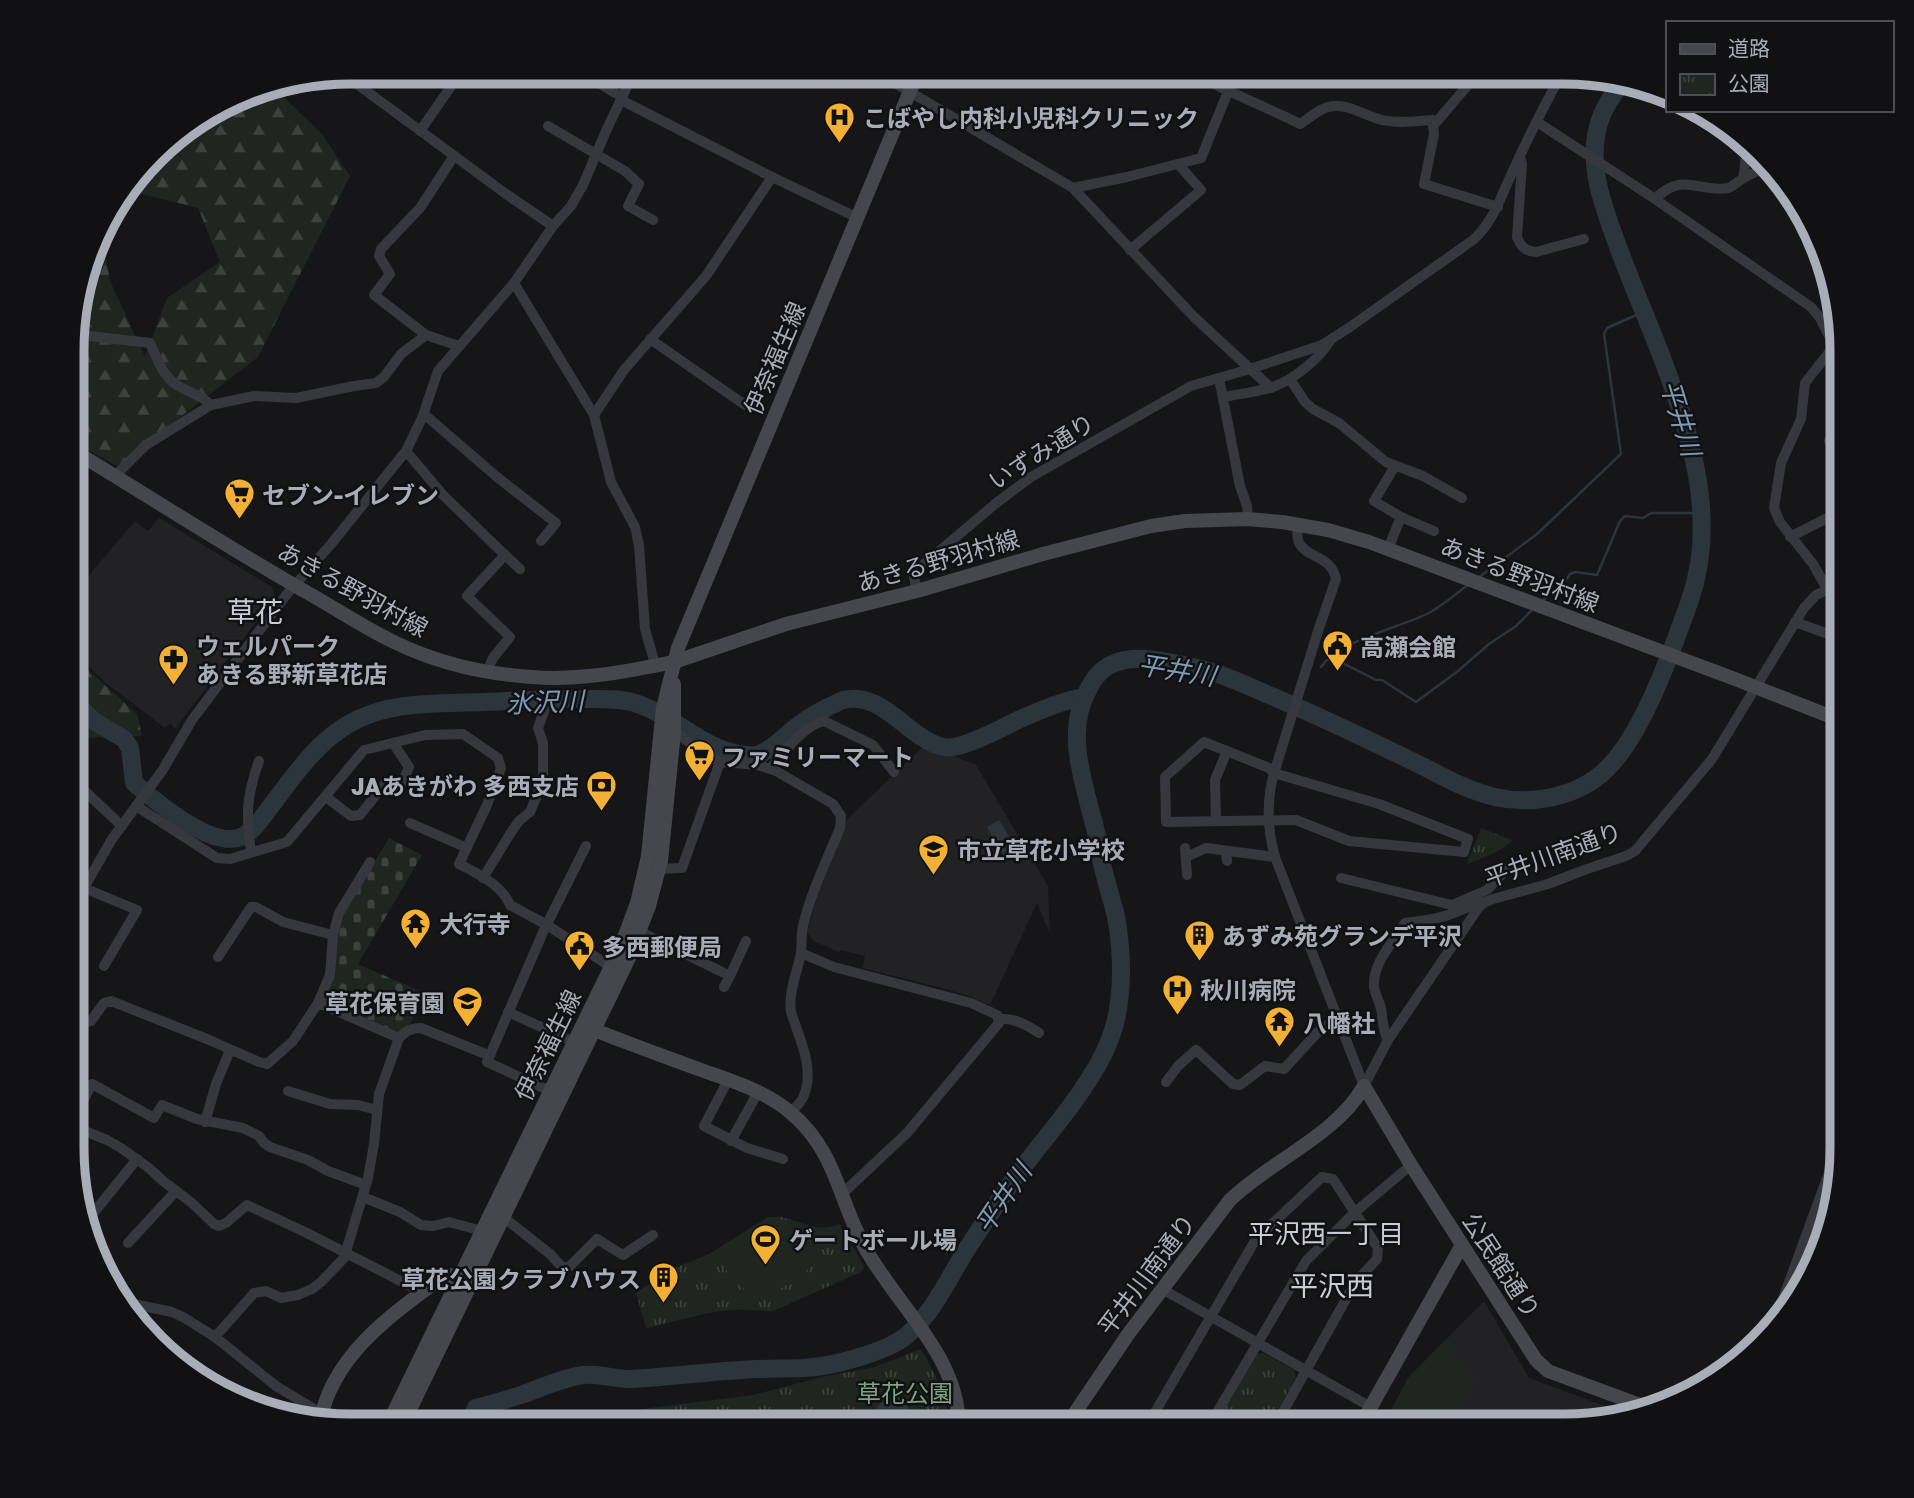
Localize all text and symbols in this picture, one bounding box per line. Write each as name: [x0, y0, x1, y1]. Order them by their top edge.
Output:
legend: [1666, 21, 1893, 112]
text: 道路: [1728, 35, 1770, 61]
text: 公園: [1728, 70, 1770, 96]
hospital icon: こばやし内科小児科クリニック: [823, 100, 857, 144]
place label: こばやし内科小児科クリニック: [863, 103, 1199, 132]
street label: 伊奈福生線: [737, 297, 811, 419]
water label: 平井川: [1655, 376, 1708, 463]
street label: いずみ通り: [982, 407, 1100, 495]
supermarket icon: セブン-イレブン: [222, 477, 256, 521]
place label: セブン-イレブン: [262, 480, 439, 509]
street label: あきる野羽村線: [853, 523, 1023, 597]
street label: あきる野羽村線: [1437, 530, 1603, 618]
street label: あきる野羽村線: [273, 536, 433, 642]
district label: 草花: [227, 595, 283, 628]
public building icon: 高瀬会館: [1320, 629, 1354, 673]
place label: ウェルパーク あきる野新草花店: [196, 631, 388, 688]
place label: 高瀬会館: [1360, 632, 1456, 661]
pharmacy icon: ウェルパーク あきる野新草花店: [156, 642, 190, 686]
water label: 平井川: [1136, 649, 1221, 692]
water label: 氷沢川: [505, 685, 588, 719]
supermarket icon: ファミリーマート: [682, 739, 716, 783]
place label: ファミリーマート: [722, 742, 914, 771]
bank icon: JAあきがわ 多西支店: [585, 768, 619, 812]
place label: JAあきがわ 多西支店: [351, 771, 579, 800]
street label: 平井川南通り: [1480, 816, 1626, 892]
school or university icon: 市立草花小学校: [917, 832, 951, 876]
place label: 市立草花小学校: [957, 835, 1125, 864]
temple icon: 大行寺: [399, 906, 433, 950]
place label: 大行寺: [439, 909, 511, 938]
building icon: あずみ苑グランデ平沢: [1182, 918, 1216, 962]
place label: あずみ苑グランデ平沢: [1222, 921, 1462, 950]
public building icon: 多西郵便局: [562, 929, 596, 973]
place label: 多西郵便局: [602, 932, 722, 961]
hospital icon: 秋川病院: [1160, 972, 1194, 1016]
place label: 秋川病院: [1200, 975, 1296, 1004]
school or university icon: 草花保育園: [451, 985, 485, 1029]
street label: 伊奈福生線: [508, 985, 586, 1105]
place label: 草花保育園: [325, 988, 445, 1017]
temple icon: 八幡社: [1263, 1005, 1297, 1049]
place label: 八幡社: [1303, 1008, 1375, 1037]
water label: 平井川: [968, 1155, 1039, 1239]
street label: 公民館通り: [1457, 1207, 1547, 1323]
street label: 平井川南通り: [1091, 1208, 1201, 1340]
district label: 平沢西一丁目: [1248, 1218, 1404, 1249]
sports icon: ゲートボール場: [749, 1222, 783, 1266]
place label: ゲートボール場: [789, 1225, 957, 1254]
building icon: 草花公園クラブハウス: [647, 1261, 681, 1305]
place label: 草花公園クラブハウス: [401, 1264, 641, 1293]
district label: 平沢西: [1290, 1269, 1374, 1302]
park label: 草花公園: [857, 1378, 953, 1407]

